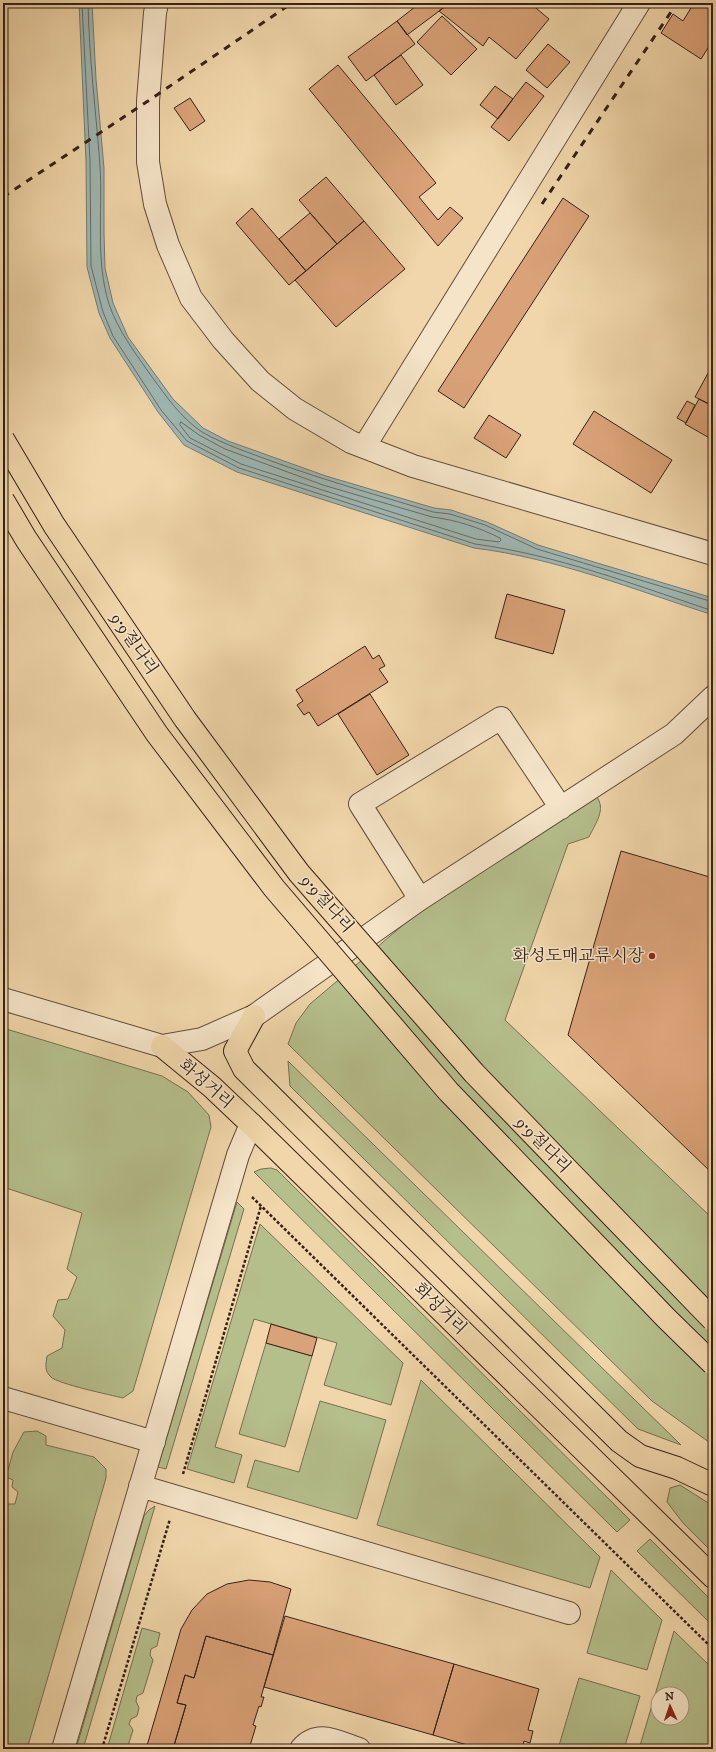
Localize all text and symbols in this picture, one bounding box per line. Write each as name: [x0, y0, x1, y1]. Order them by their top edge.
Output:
street label: 9·9절다리: [105, 608, 163, 679]
street label: 9·9절다리: [295, 869, 358, 938]
place label: 화성도매교류시장: [513, 945, 645, 967]
marker: 화성도매교류시장: [647, 951, 657, 961]
street label: 화성거리: [174, 1054, 238, 1114]
street label: 9·9절다리: [510, 1111, 575, 1178]
street label: 화성거리: [409, 1278, 471, 1340]
north arrow: [650, 1686, 690, 1726]
text: N: [665, 1690, 674, 1704]

